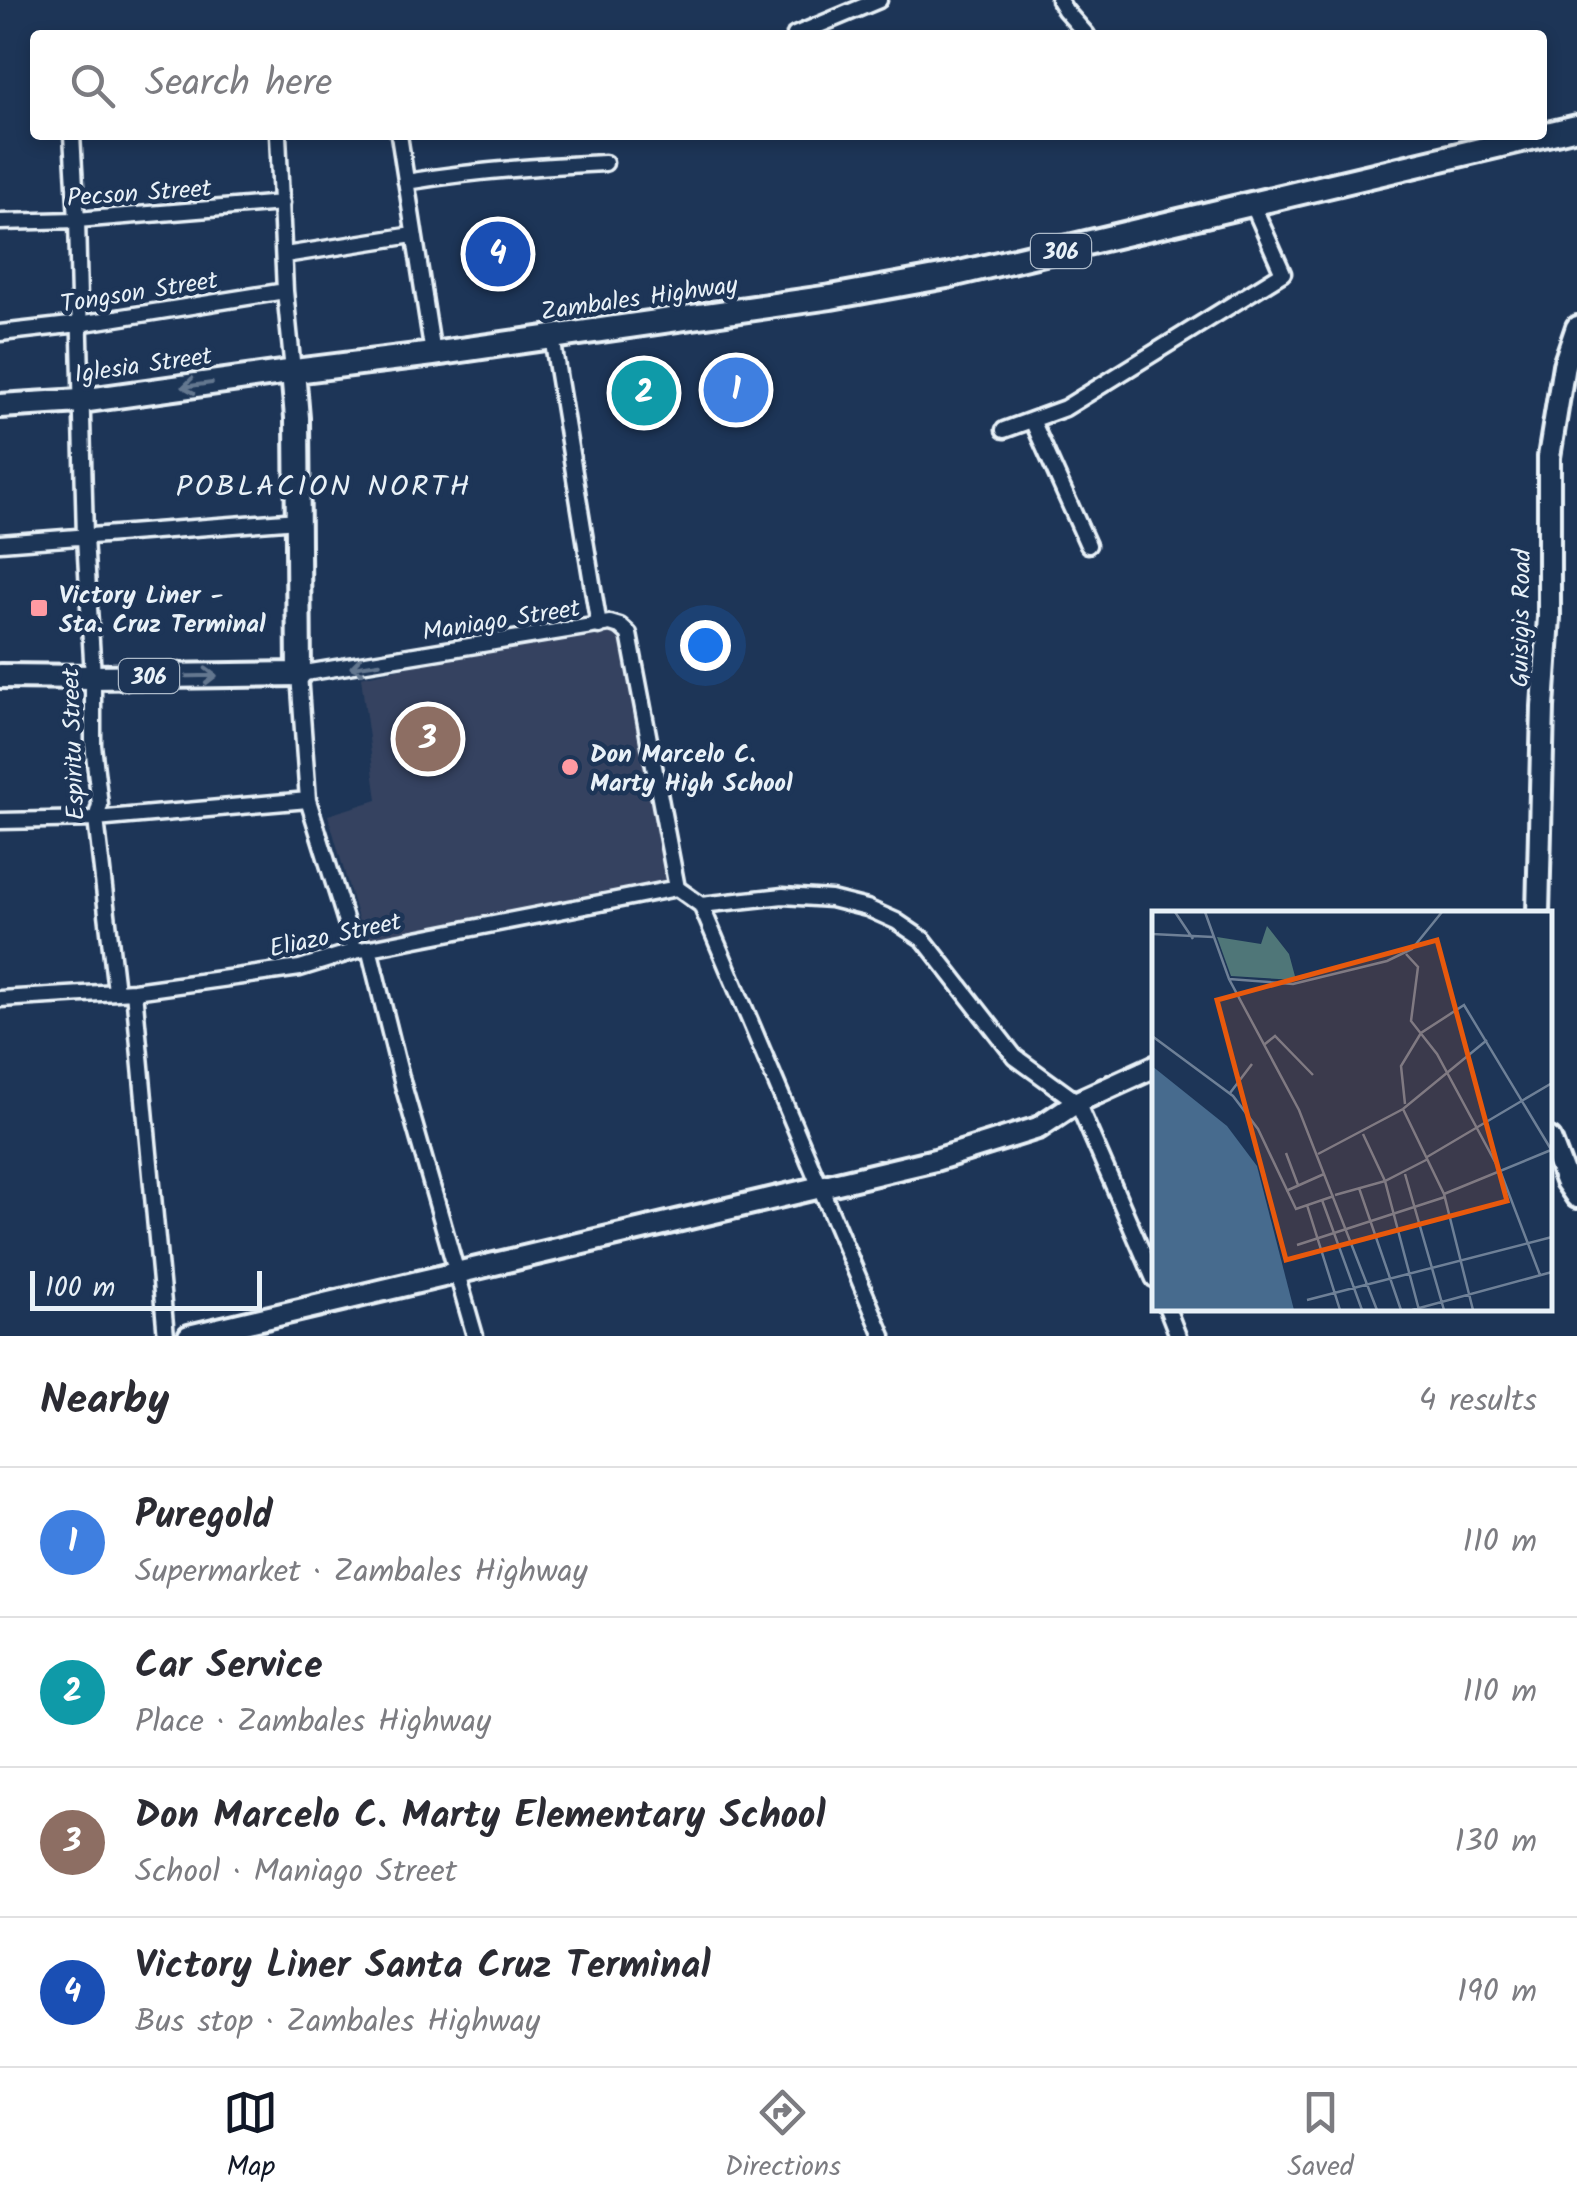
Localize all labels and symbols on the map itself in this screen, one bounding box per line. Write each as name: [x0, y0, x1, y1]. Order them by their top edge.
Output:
street label: Pecson Street: [66, 169, 213, 219]
pin: 4: [466, 216, 530, 292]
road number: 306: [1031, 234, 1091, 268]
street label: Tongson Street: [58, 261, 221, 325]
street label: Zambales Highway: [538, 265, 741, 333]
street label: Iglesia Street: [72, 336, 215, 395]
pin: 1: [704, 352, 768, 428]
pin: 2: [612, 356, 676, 430]
one-way arrow: [181, 376, 213, 394]
district label: POBLACION NORTH: [176, 464, 472, 512]
street label: Guisigis Road: [1501, 547, 1543, 688]
place label: Victory Liner - Sta. Cruz Terminal: [59, 576, 266, 645]
street label: Maniago Street: [420, 589, 583, 653]
marker: Victory Liner - Sta. Cruz Terminal: [28, 597, 50, 619]
your location: [680, 620, 731, 671]
one-way arrow: [349, 656, 381, 674]
road number: 306: [119, 659, 179, 693]
one-way arrow: [186, 666, 218, 685]
street label: Espiritu Street: [51, 667, 97, 821]
pin: 3: [396, 702, 460, 776]
place label: Don Marcelo C. Marty High School: [590, 735, 793, 804]
marker: Don Marcelo C. Marty High School: [559, 756, 581, 778]
street label: Eliazo Street: [266, 902, 406, 969]
inset map: [1152, 911, 1552, 1311]
scale bar: [30, 1266, 262, 1310]

